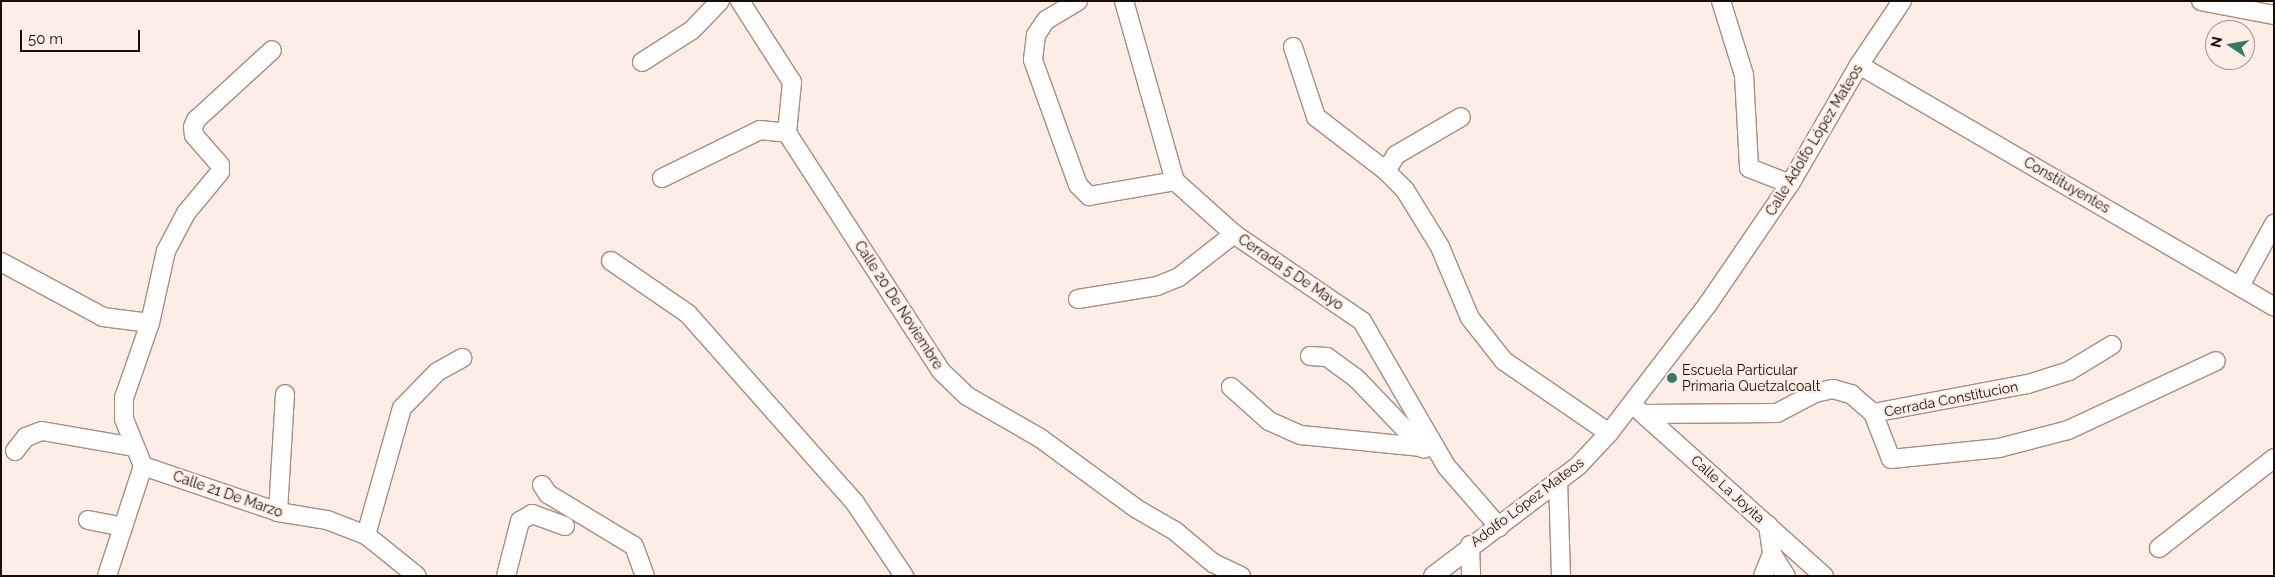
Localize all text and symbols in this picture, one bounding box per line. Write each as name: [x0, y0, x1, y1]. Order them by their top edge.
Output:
scale bar: [22, 20, 142, 52]
north arrow: [2205, 20, 2255, 70]
text: 50 m: [28, 30, 63, 48]
text: N: [2207, 35, 2225, 49]
street label: Calle Adolfo López Mateos: [1762, 61, 1866, 219]
street label: Constituyentes: [2021, 154, 2113, 216]
street label: Cerrada 5 De Mayo: [1235, 231, 1347, 313]
street label: Calle 20 De Noviembre: [851, 238, 947, 372]
place label: Escuela Particular Primaria Quetzalcoalt: [1682, 362, 1820, 394]
marker: Escuela Particular Primaria Quetzalcoalt: [1666, 372, 1678, 384]
street label: Cerrada Constitucion: [1883, 378, 2019, 420]
street label: Calle La Joyita: [1688, 451, 1768, 527]
street label: Adolfo López Mateos: [1467, 454, 1587, 550]
street label: Calle 21 De Marzo: [171, 467, 285, 521]

